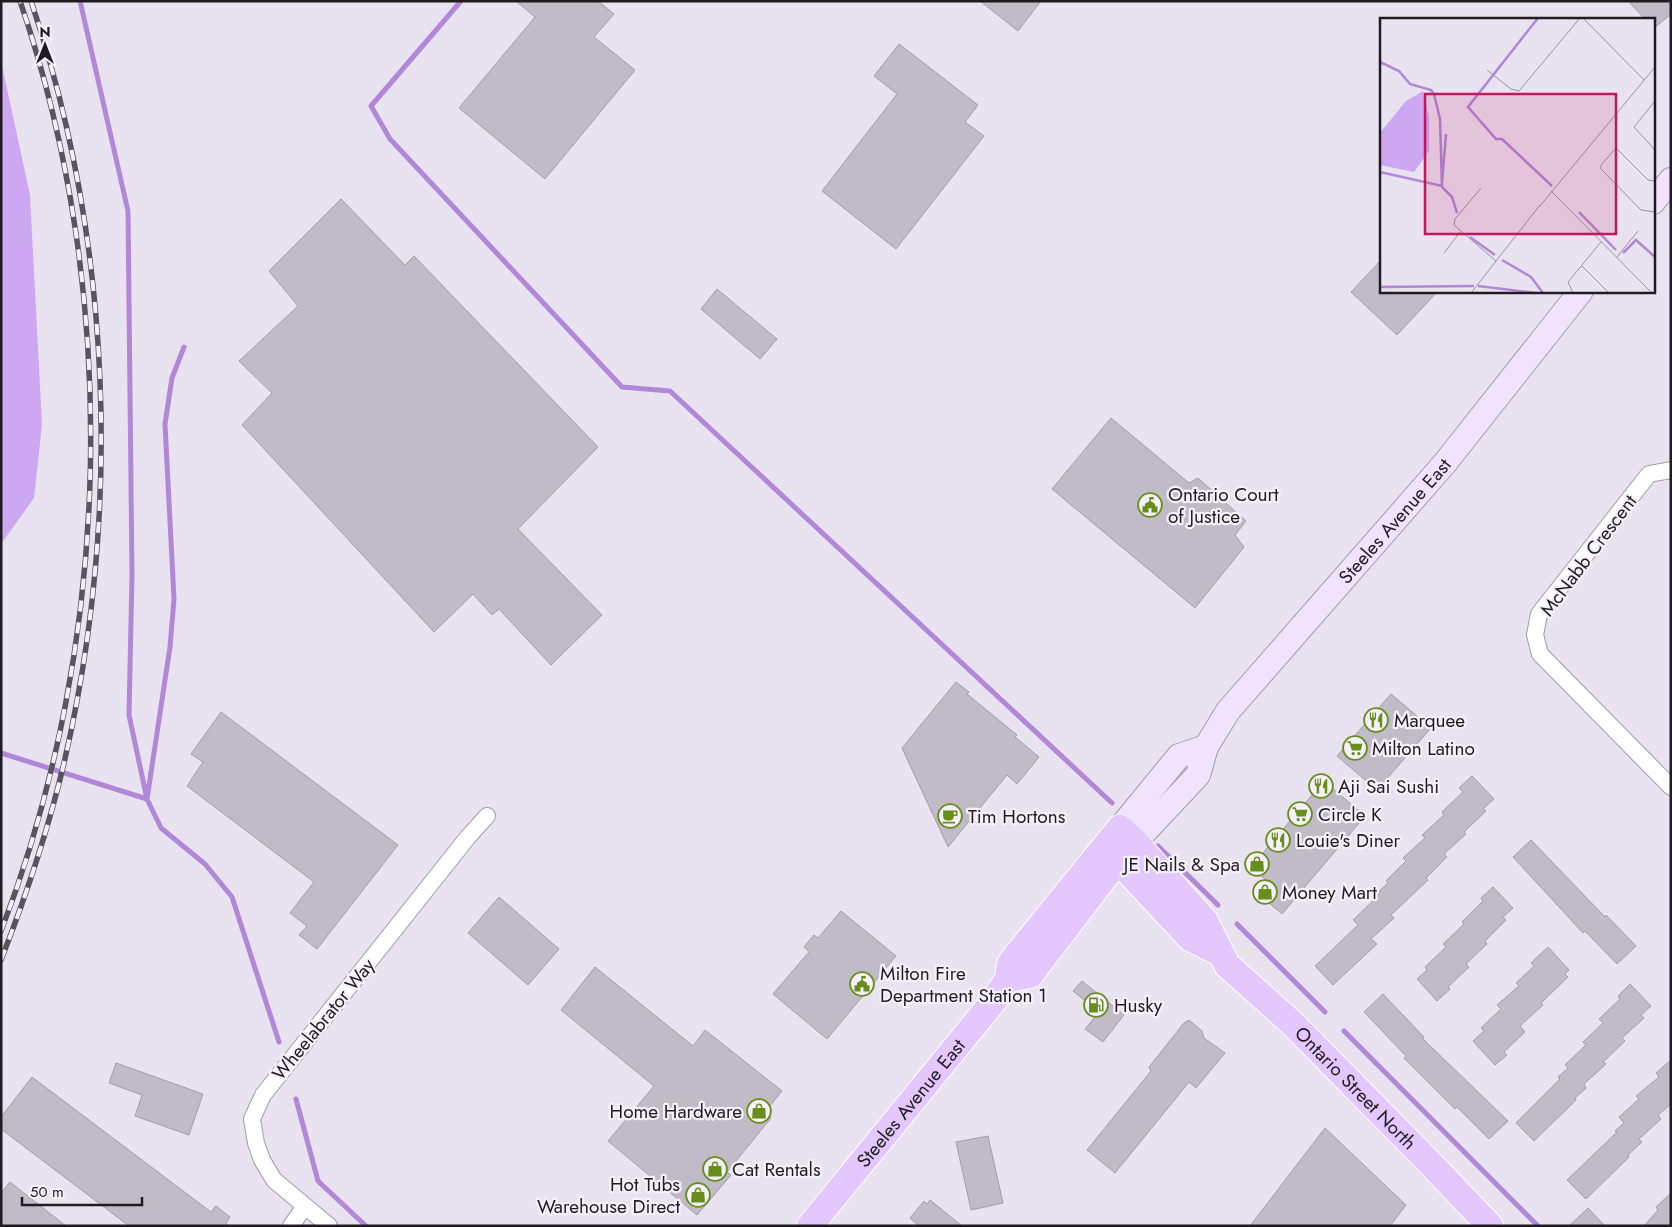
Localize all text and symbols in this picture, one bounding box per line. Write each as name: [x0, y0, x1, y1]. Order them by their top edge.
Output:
inset map: [1380, 18, 1654, 292]
north arrow: [20, 20, 70, 70]
text: N: [39, 22, 51, 42]
street label: Steeles Avenue East: [1332, 453, 1458, 590]
place label: Ontario Court of Justice: [1168, 481, 1279, 530]
street label: McNabb Crescent: [1534, 489, 1643, 622]
public building icon: Ontario Court of Justice: [1137, 492, 1163, 518]
restaurant icon: Marquee: [1363, 707, 1389, 733]
place label: Marquee: [1394, 707, 1465, 734]
supermarket icon: Milton Latino: [1342, 735, 1368, 761]
place label: Milton Latino: [1372, 735, 1475, 762]
restaurant icon: Aji Sai Sushi: [1308, 773, 1334, 799]
place label: Aji Sai Sushi: [1338, 773, 1439, 800]
supermarket icon: Circle K: [1287, 801, 1313, 827]
place label: Circle K: [1318, 801, 1382, 828]
cafe icon: Tim Hortons: [937, 803, 963, 829]
place label: Tim Hortons: [968, 803, 1066, 830]
restaurant icon: Louie's Diner: [1265, 827, 1291, 853]
place label: Louie's Diner: [1296, 827, 1401, 854]
place label: JE Nails & Spa: [1121, 851, 1240, 878]
shop icon: JE Nails & Spa: [1244, 851, 1270, 877]
shop icon: Money Mart: [1252, 879, 1278, 905]
place label: Money Mart: [1282, 879, 1377, 906]
street label: Wheelabrator Way: [266, 952, 381, 1086]
place label: Milton Fire Department Station 1: [880, 960, 1047, 1009]
public building icon: Milton Fire Department Station 1: [849, 971, 875, 997]
fuel station icon: Husky: [1083, 992, 1109, 1018]
place label: Husky: [1114, 992, 1163, 1019]
street label: Ontario Street North: [1288, 1020, 1422, 1156]
street label: Steeles Avenue East: [850, 1033, 972, 1173]
place label: Home Hardware: [610, 1098, 742, 1125]
shop icon: Home Hardware: [746, 1098, 772, 1124]
shop icon: Cat Rentals: [702, 1156, 728, 1182]
place label: Cat Rentals: [732, 1156, 821, 1183]
place label: Hot Tubs Warehouse Direct: [537, 1171, 680, 1220]
scale bar: [22, 1174, 142, 1206]
text: 50 m: [30, 1181, 64, 1203]
shop icon: Hot Tubs Warehouse Direct: [685, 1182, 711, 1208]

